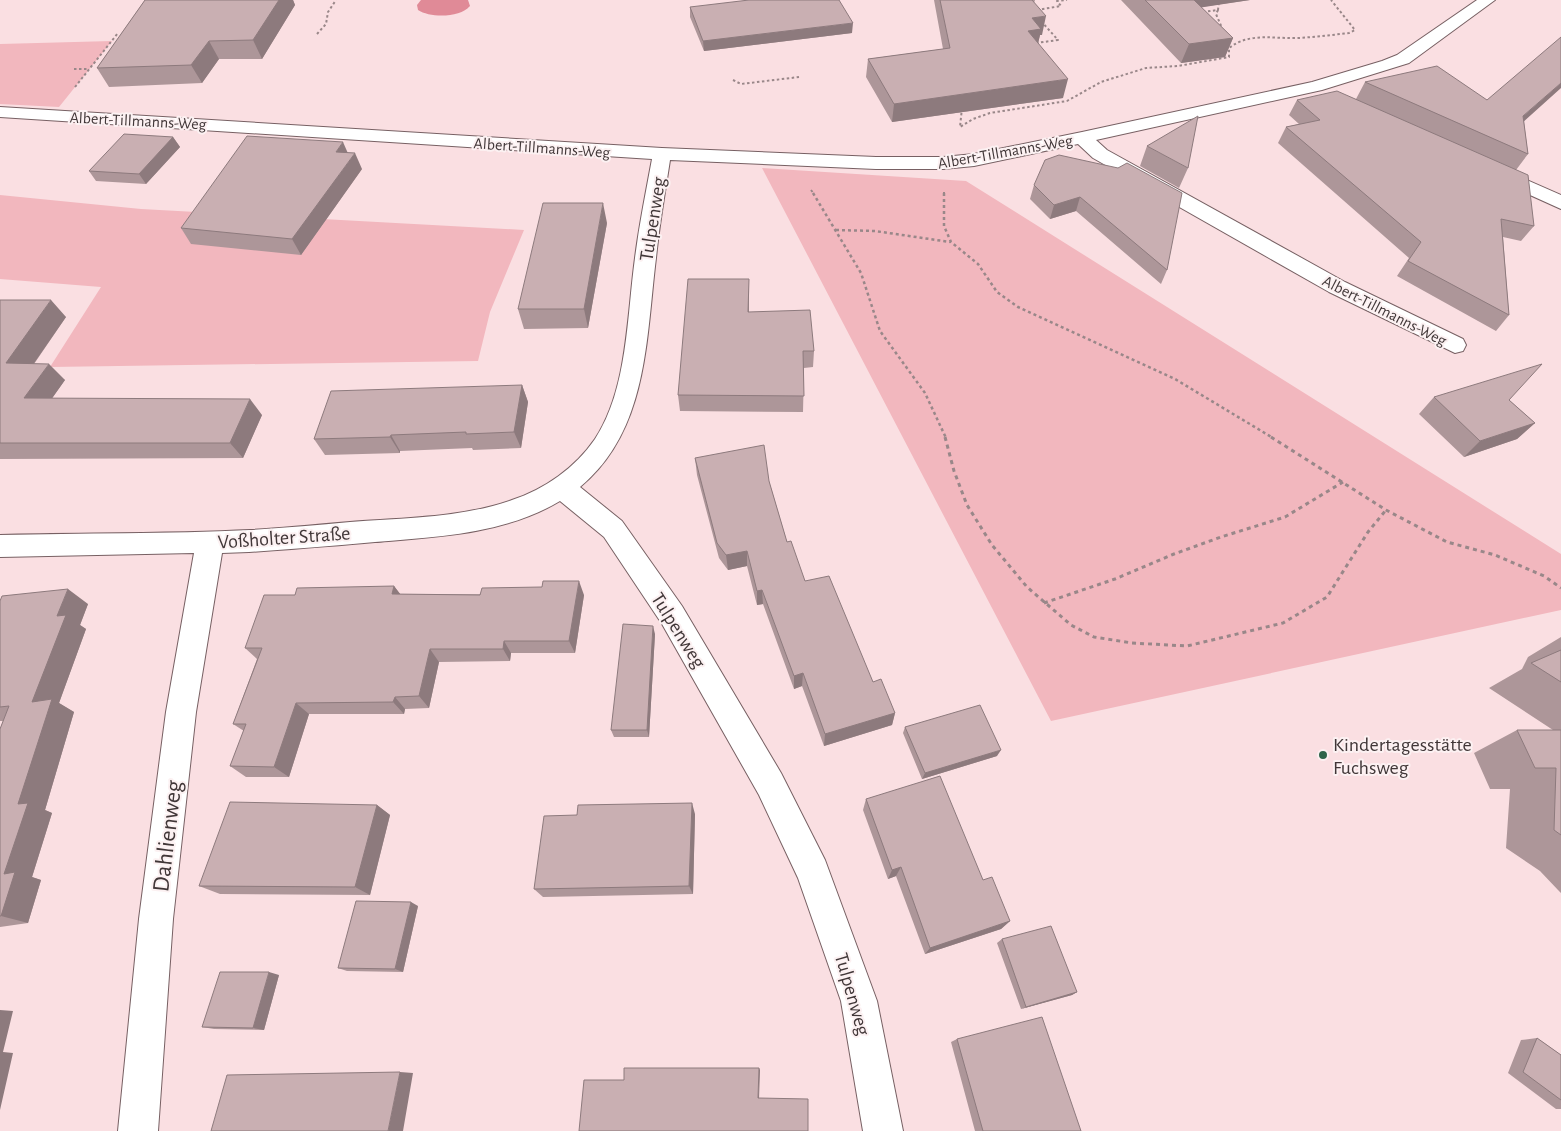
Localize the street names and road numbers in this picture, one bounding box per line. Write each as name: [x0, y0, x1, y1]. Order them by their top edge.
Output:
street label: Albert-Tillmanns-Weg: [69, 109, 207, 133]
street label: Albert-Tillmanns-Weg: [936, 132, 1074, 172]
street label: Albert-Tillmanns-Weg: [473, 135, 611, 161]
street label: Tulpenweg: [636, 175, 670, 263]
street label: Albert-Tillmanns-Weg: [1320, 273, 1449, 349]
street label: Voßholter Straße: [217, 523, 351, 553]
street label: Tulpenweg: [647, 589, 709, 672]
street label: Dahlienweg: [149, 779, 187, 893]
street label: Tulpenweg: [831, 951, 873, 1038]

